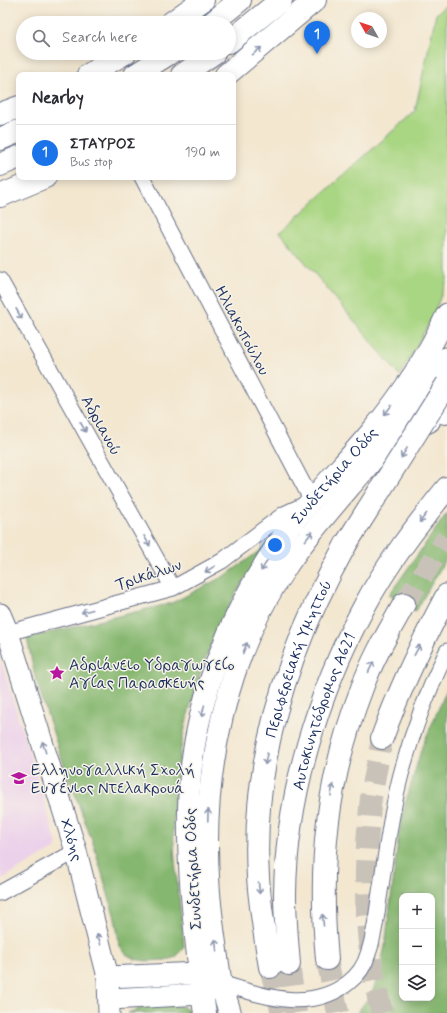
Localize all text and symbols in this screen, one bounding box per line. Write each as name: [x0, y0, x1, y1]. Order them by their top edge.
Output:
north arrow: [351, 12, 387, 48]
search box: [16, 16, 236, 60]
pin: 1: [304, 21, 330, 54]
icon: search: [30, 27, 52, 49]
text: Search here: [62, 28, 138, 48]
one-way arrow: [252, 46, 262, 55]
text: Nearby: [32, 87, 84, 109]
text: ΣΤΑΥΡΟΣ: [70, 134, 136, 154]
text: 1: [42, 144, 48, 161]
text: 190 m: [185, 144, 220, 161]
text: Bus stop: [70, 154, 113, 171]
street label: Ηλιακοπούλου: [209, 282, 274, 379]
one-way arrow: [16, 308, 24, 320]
street label: Αδριανού: [76, 392, 126, 459]
one-way arrow: [384, 405, 393, 416]
one-way arrow: [79, 421, 87, 433]
street label: Συνδετήρια Οδός: [287, 423, 383, 529]
one-way arrow: [399, 447, 407, 459]
one-way arrow: [418, 513, 427, 524]
one-way arrow: [305, 530, 314, 541]
one-way arrow: [143, 535, 151, 547]
your location: [265, 535, 285, 555]
street label: Τρικάλων: [113, 555, 184, 596]
one-way arrow: [259, 560, 267, 572]
one-way arrow: [204, 565, 216, 573]
street label: Περιφερειακή Υμηττού: [261, 577, 337, 740]
one-way arrow: [81, 608, 94, 615]
street label: Αυτοκινητόδρομος Α621: [288, 630, 361, 792]
one-way arrow: [241, 642, 249, 654]
one-way arrow: [414, 644, 422, 656]
place label: Αδριάνειο Υδραγωγείο Αγίας Παρασκευής: [69, 655, 235, 694]
one-way arrow: [368, 661, 375, 673]
place icon: Αδριάνειο Υδραγωγείο Αγίας Παρασκευής: [48, 664, 66, 682]
one-way arrow: [199, 704, 206, 717]
one-way arrow: [40, 741, 47, 754]
one-way arrow: [262, 752, 270, 765]
place label: Ελληνογαλλική Σχολή Ευγένιος Ντελακρουά: [31, 760, 195, 799]
school or university icon: Ελληνογαλλική Σχολή Ευγένιος Ντελακρουά: [10, 769, 28, 787]
one-way arrow: [328, 784, 336, 797]
street label: Συνδετήρια Οδός: [180, 807, 207, 930]
one-way arrow: [204, 809, 212, 822]
street label: Χλόης: [54, 816, 87, 863]
one-way arrow: [256, 881, 263, 894]
map controls: [399, 893, 435, 1001]
button: +: [399, 893, 435, 929]
one-way arrow: [320, 914, 327, 927]
button: −: [399, 929, 435, 965]
one-way arrow: [95, 933, 102, 946]
one-way arrow: [212, 938, 220, 951]
button: layers: [399, 965, 435, 1001]

